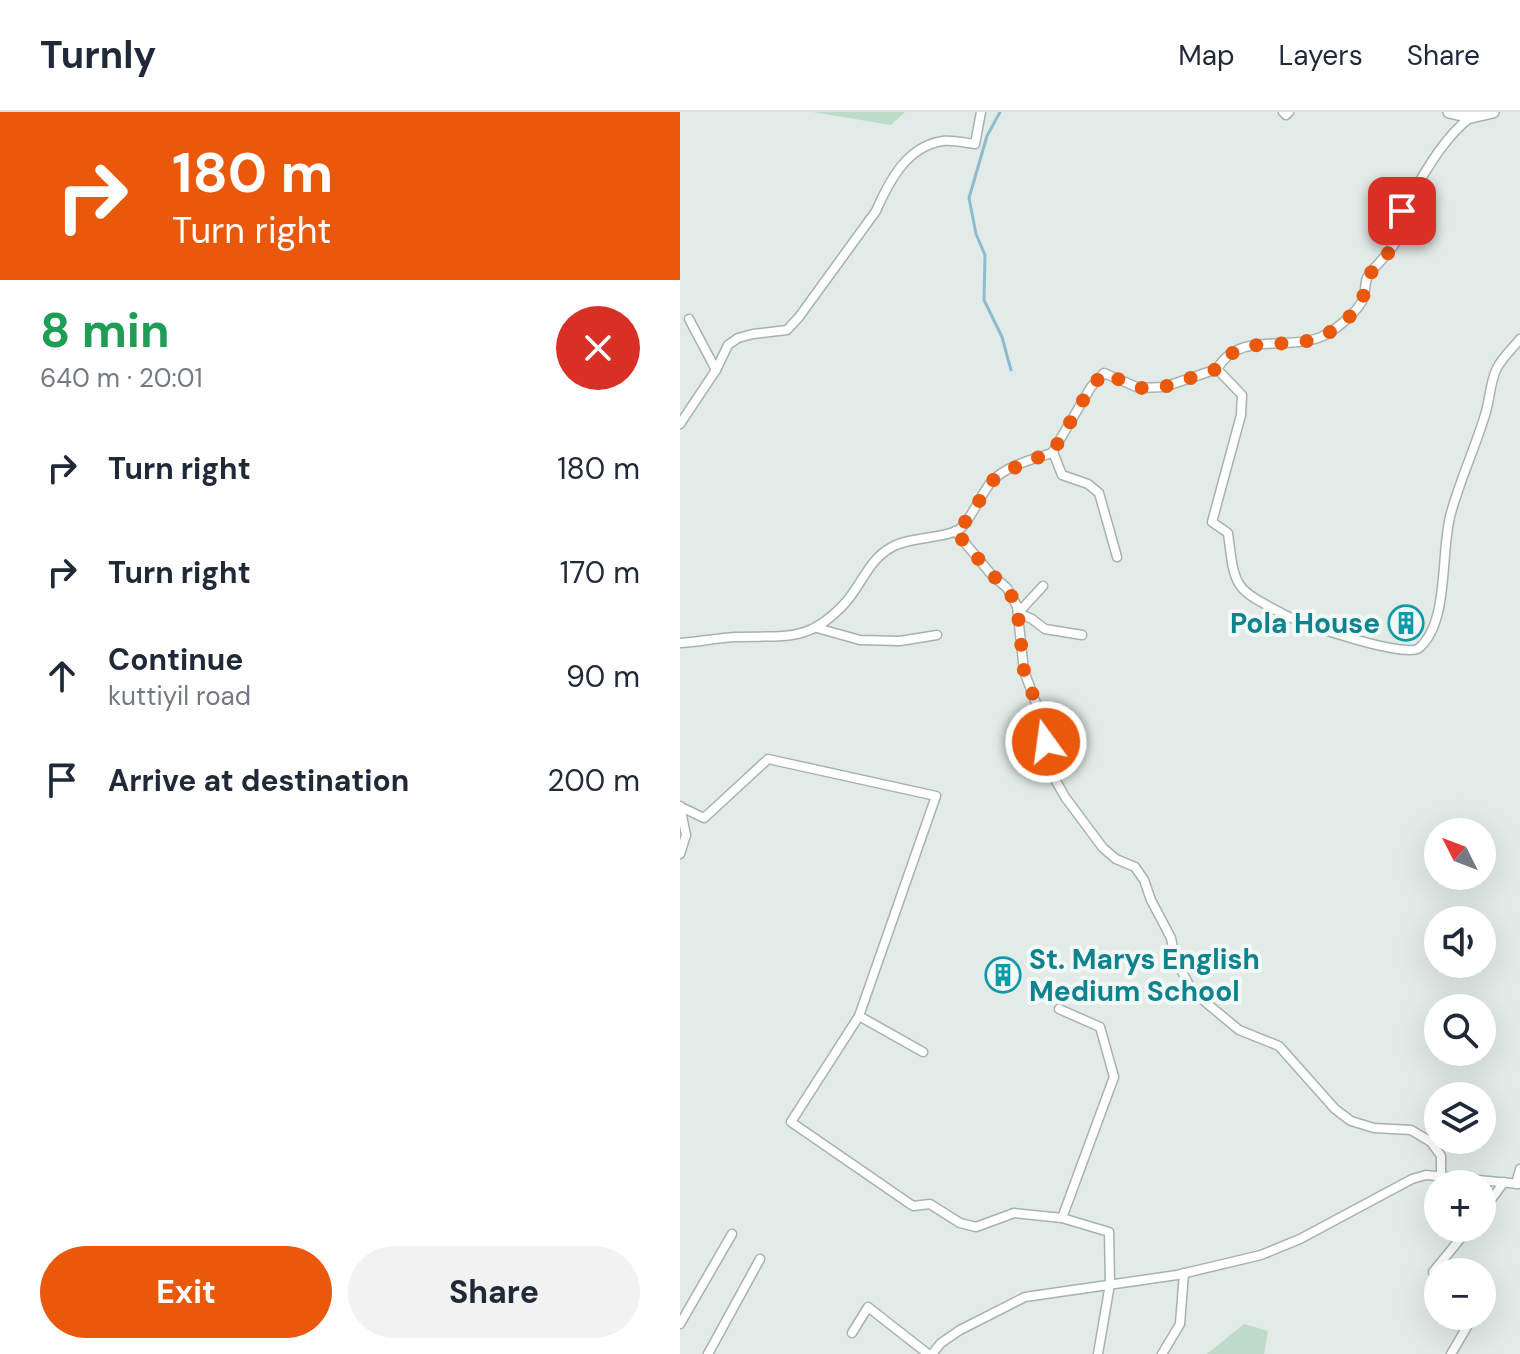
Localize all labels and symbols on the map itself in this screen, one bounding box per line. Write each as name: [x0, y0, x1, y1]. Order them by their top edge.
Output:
pin: [1368, 177, 1436, 245]
building icon: Pola House: [1387, 604, 1425, 642]
place label: Pola House: [1230, 605, 1380, 642]
position arrow: [1004, 700, 1088, 784]
north arrow: [1424, 818, 1496, 890]
place label: St. Marys English Medium School: [1029, 941, 1260, 1010]
building icon: St. Marys English Medium School: [984, 956, 1022, 994]

